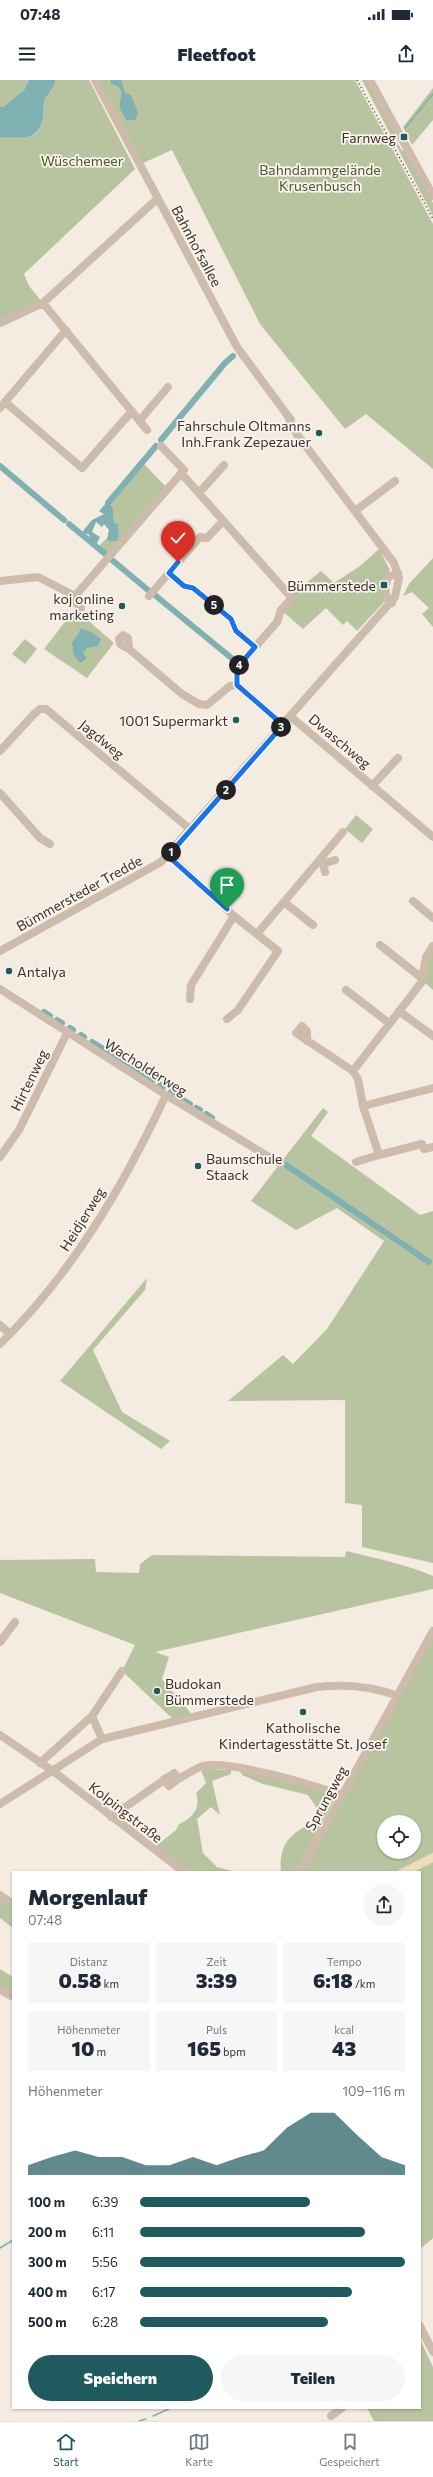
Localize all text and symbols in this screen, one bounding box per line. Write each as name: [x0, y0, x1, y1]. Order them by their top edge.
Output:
text: 07:48: [20, 5, 61, 23]
icon: menu: [16, 43, 38, 65]
text: Fleetfoot: [177, 43, 256, 65]
icon: share: [395, 43, 417, 65]
place label: Farnweg: [342, 129, 396, 146]
marker: Farnweg: [399, 132, 409, 142]
park label: Wüschemeer: [41, 152, 124, 169]
park label: Bahndammgelände Krusenbusch: [259, 161, 381, 194]
street label: Bahnhofsallee: [168, 202, 226, 290]
place label: Fahrschule Oltmanns Inh.Frank Zepezauer: [177, 417, 311, 450]
marker: Fahrschule Oltmanns Inh.Frank Zepezauer: [314, 428, 324, 438]
pin: [161, 521, 195, 562]
icon: check: [167, 527, 189, 549]
place label: Bümmerstede: [287, 577, 376, 594]
marker: Bümmerstede: [379, 580, 389, 590]
place label: koj online marketing: [49, 590, 114, 623]
pin: 5: [204, 595, 224, 615]
text: 5: [211, 598, 217, 611]
marker: koj online marketing: [117, 601, 127, 611]
pin: 4: [229, 655, 249, 675]
text: 4: [236, 658, 242, 671]
street label: Dwaschweg: [306, 710, 375, 772]
place label: 1001 Supermarkt: [119, 712, 228, 729]
marker: 1001 Supermarkt: [231, 715, 241, 725]
street label: Jagdweg: [76, 716, 128, 763]
pin: 3: [271, 717, 291, 737]
text: 3: [278, 720, 284, 733]
pin: 2: [216, 780, 236, 800]
text: 2: [223, 783, 229, 796]
pin: 1: [161, 842, 181, 862]
text: 1: [169, 845, 173, 858]
street label: Bümmersteder Tredde: [13, 851, 145, 935]
pin: [210, 868, 244, 909]
icon: arrive: [216, 874, 238, 896]
place label: Antalya: [17, 963, 66, 980]
marker: Antalya: [4, 966, 14, 976]
street label: Wacholderweg: [101, 1035, 191, 1100]
street label: Hirtenweg: [7, 1046, 51, 1114]
place label: Baumschule Staack: [206, 1150, 282, 1183]
marker: Baumschule Staack: [193, 1161, 203, 1171]
street label: Heidjerweg: [56, 1184, 109, 1254]
place label: Budokan Bümmerstede: [165, 1675, 254, 1708]
marker: Budokan Bümmerstede: [152, 1686, 162, 1696]
marker: Katholische Kindertagesstätte St. Josef: [298, 1707, 308, 1717]
place label: Katholische Kindertagesstätte St. Josef: [219, 1719, 388, 1752]
street label: Sprungweg: [301, 1762, 351, 1833]
street label: Kolpingstraße: [86, 1778, 166, 1846]
map controls: [377, 1815, 421, 1859]
button: locate: [377, 1815, 421, 1859]
text: Morgenlauf: [28, 1883, 148, 1910]
button: share: [363, 1884, 405, 1926]
text: 07:48: [28, 1912, 62, 1928]
text: Distanz: [70, 1955, 108, 1968]
text: Zeit: [206, 1955, 227, 1968]
text: Tempo: [327, 1955, 362, 1968]
text: 0.58: [58, 1968, 102, 1992]
text: 3:39: [196, 1968, 237, 1992]
text: 6:18: [313, 1968, 353, 1992]
text: km: [102, 1977, 119, 1990]
text: /km: [353, 1977, 375, 1990]
text: Höhenmeter: [57, 2023, 120, 2036]
text: Puls: [206, 2023, 227, 2036]
text: kcal: [334, 2023, 354, 2036]
text: 10: [72, 2036, 94, 2060]
text: 165: [187, 2036, 221, 2060]
text: 43: [332, 2036, 356, 2060]
text: m: [94, 2045, 106, 2058]
text: bpm: [221, 2045, 246, 2058]
text: Höhenmeter: [28, 2083, 103, 2099]
text: 109–116 m: [343, 2083, 405, 2099]
text: 100 m: [28, 2194, 65, 2210]
text: 6:39: [92, 2194, 118, 2210]
text: 200 m: [28, 2224, 66, 2240]
text: 6:11: [92, 2224, 114, 2240]
text: 300 m: [28, 2254, 67, 2270]
text: 5:56: [92, 2254, 118, 2270]
text: 400 m: [28, 2284, 67, 2300]
text: 6:17: [92, 2284, 115, 2300]
text: 500 m: [28, 2314, 67, 2330]
text: 6:28: [92, 2314, 118, 2330]
button: Speichern: [28, 2355, 213, 2401]
button: Teilen: [221, 2355, 405, 2401]
tab: Start: [53, 2431, 79, 2468]
tab: Karte: [185, 2431, 213, 2468]
tab: Gespeichert: [319, 2431, 380, 2468]

